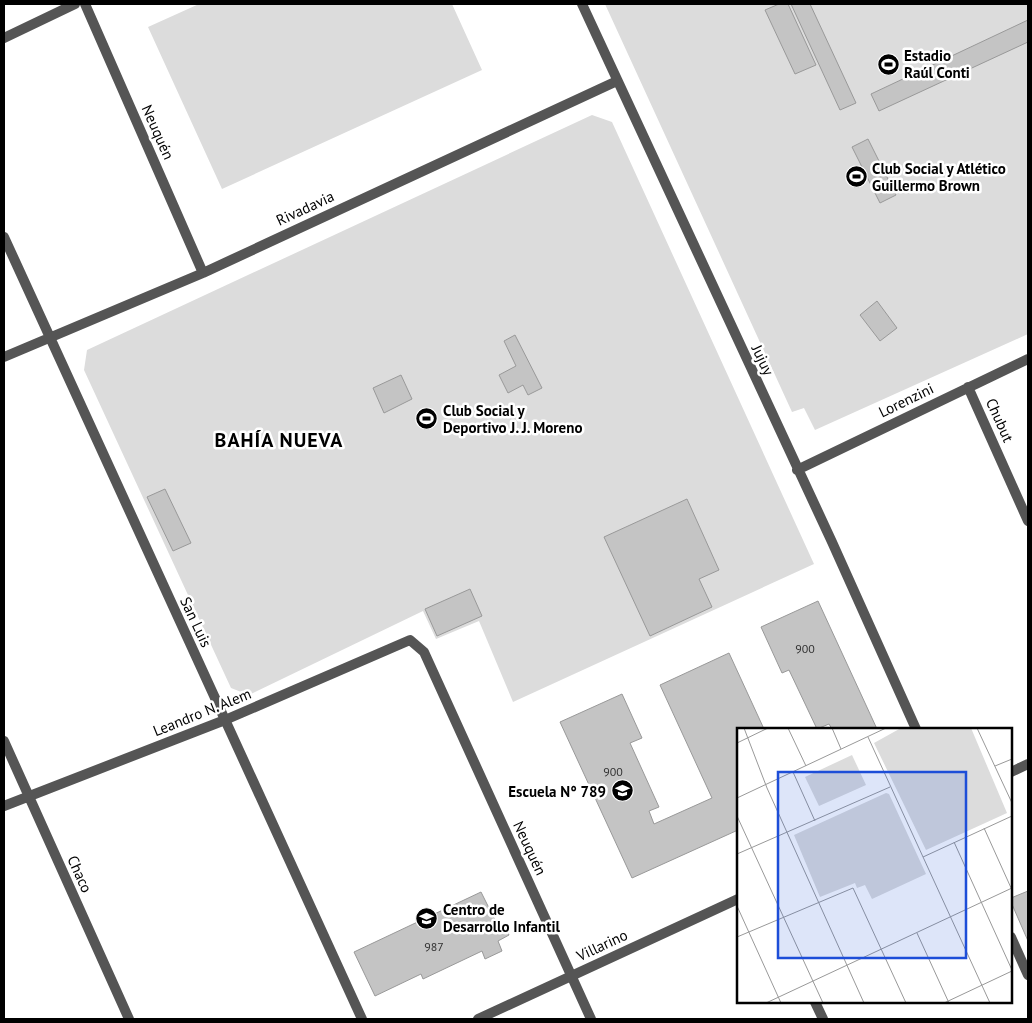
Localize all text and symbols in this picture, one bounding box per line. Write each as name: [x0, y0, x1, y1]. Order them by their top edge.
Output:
place label: Estadio Raúl Conti: [904, 46, 970, 82]
sports icon: Estadio Raúl Conti: [876, 52, 900, 76]
street label: Neuquén: [138, 102, 178, 162]
place label: Club Social y Atlético Guillermo Brown: [872, 159, 1006, 195]
sports icon: Club Social y Atlético Guillermo Brown: [844, 165, 868, 189]
street label: Rivadavia: [273, 186, 337, 230]
street label: Jujuy: [747, 341, 778, 378]
street label: Lorenzini: [875, 379, 937, 421]
street label: Chubut: [982, 395, 1018, 445]
place label: Club Social y Deportivo J. J. Moreno: [443, 401, 582, 437]
sports icon: Club Social y Deportivo J. J. Moreno: [415, 407, 439, 431]
district label: BAHÍA NUEVA: [215, 427, 343, 453]
street label: San Luis: [176, 594, 216, 650]
house number: 900: [795, 641, 815, 656]
street label: Leandro N. Alem: [150, 684, 254, 740]
inset map: [737, 728, 1012, 1003]
house number: 900: [603, 764, 623, 779]
school or university icon: Escuela N° 789: [610, 779, 634, 803]
place label: Escuela N° 789: [508, 782, 606, 801]
street label: Neuquén: [509, 818, 551, 878]
street label: Chaco: [63, 852, 97, 896]
place label: Centro de Desarrollo Infantil: [443, 900, 561, 936]
school or university icon: Centro de Desarrollo Infantil: [415, 906, 439, 930]
street label: Villarino: [573, 925, 631, 965]
house number: 987: [424, 939, 444, 954]

